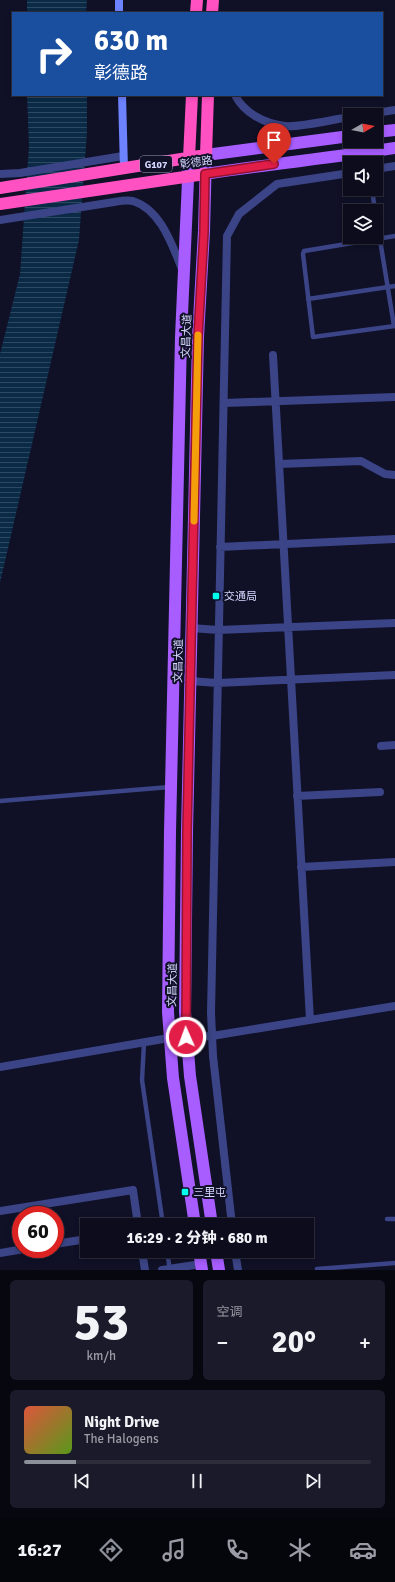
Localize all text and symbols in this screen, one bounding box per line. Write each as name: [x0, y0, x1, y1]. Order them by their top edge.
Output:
text: 630 m: [94, 24, 168, 58]
icon: right: [28, 28, 80, 80]
text: 彰德路: [94, 62, 148, 84]
north arrow: [343, 108, 383, 148]
map controls: [343, 108, 383, 244]
pin: [257, 123, 291, 164]
icon: arrive: [263, 129, 285, 151]
street label: 彰德路: [179, 154, 213, 171]
road number: G107: [140, 156, 172, 172]
button: sound: [343, 156, 383, 196]
button: layers: [343, 204, 383, 244]
street label: 文昌大道: [179, 314, 194, 358]
place label: 交通局: [224, 590, 257, 603]
marker: 交通局: [211, 591, 221, 601]
street label: 文昌大道: [172, 639, 185, 683]
street label: 文昌大道: [166, 963, 179, 1007]
position arrow: [165, 1016, 207, 1058]
place label: 三里屯: [193, 1186, 226, 1199]
marker: 三里屯: [180, 1187, 190, 1197]
speed limit sign: 60: [12, 1206, 64, 1258]
text: 16:29 · 2 分钟 · 680 m: [126, 1229, 268, 1247]
text: 53: [73, 1290, 129, 1354]
text: 空调: [217, 1304, 243, 1320]
text: 20°: [272, 1324, 316, 1361]
text: −: [217, 1329, 228, 1356]
text: +: [359, 1329, 371, 1356]
text: km/h: [87, 1348, 116, 1364]
text: Night Drive: [84, 1413, 159, 1431]
text: The Halogens: [84, 1431, 159, 1447]
icon: previous: [71, 1470, 93, 1492]
icon: pause: [186, 1470, 208, 1492]
icon: next: [302, 1470, 324, 1492]
icon: directions: [97, 1536, 125, 1564]
icon: music: [160, 1536, 188, 1564]
icon: phone: [223, 1536, 251, 1564]
icon: climate: [286, 1536, 314, 1564]
icon: car: [349, 1536, 377, 1564]
text: 16:27: [18, 1539, 62, 1561]

